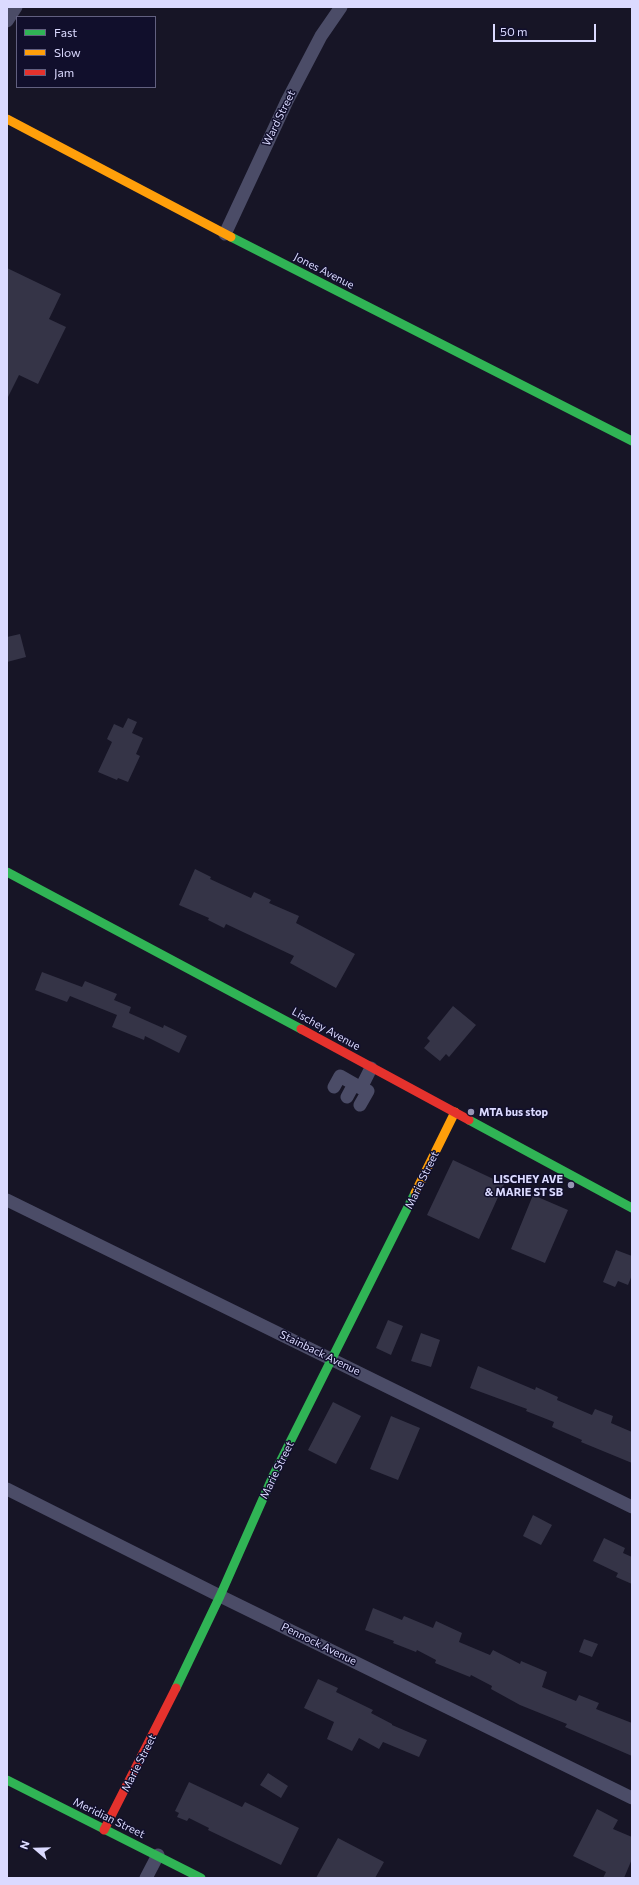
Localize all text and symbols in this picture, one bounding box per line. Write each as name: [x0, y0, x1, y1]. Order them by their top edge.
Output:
legend: [16, 16, 156, 88]
scale bar: [495, 16, 598, 42]
text: 50 m: [500, 24, 528, 38]
text: Fast: [54, 25, 77, 39]
text: Slow: [54, 45, 81, 59]
text: Jam: [54, 65, 74, 79]
street label: Ward Street: [260, 88, 298, 148]
street label: Jones Avenue: [292, 250, 356, 292]
street label: Lischey Avenue: [290, 1005, 362, 1053]
place label: MTA bus stop: [479, 1105, 548, 1119]
marker: MTA bus stop: [466, 1107, 476, 1117]
street label: Marie Street: [402, 1149, 442, 1211]
place label: LISCHEY AVE & MARIE ST SB: [485, 1172, 563, 1198]
marker: LISCHEY AVE & MARIE ST SB: [566, 1180, 576, 1190]
street label: Stainback Avenue: [277, 1328, 363, 1378]
street label: Marie Street: [257, 1439, 297, 1501]
street label: Pennock Avenue: [279, 1620, 359, 1668]
street label: Marie Street: [119, 1732, 159, 1794]
street label: Meridian Street: [71, 1795, 147, 1841]
north arrow: [16, 1829, 56, 1869]
text: N: [17, 1839, 32, 1851]

